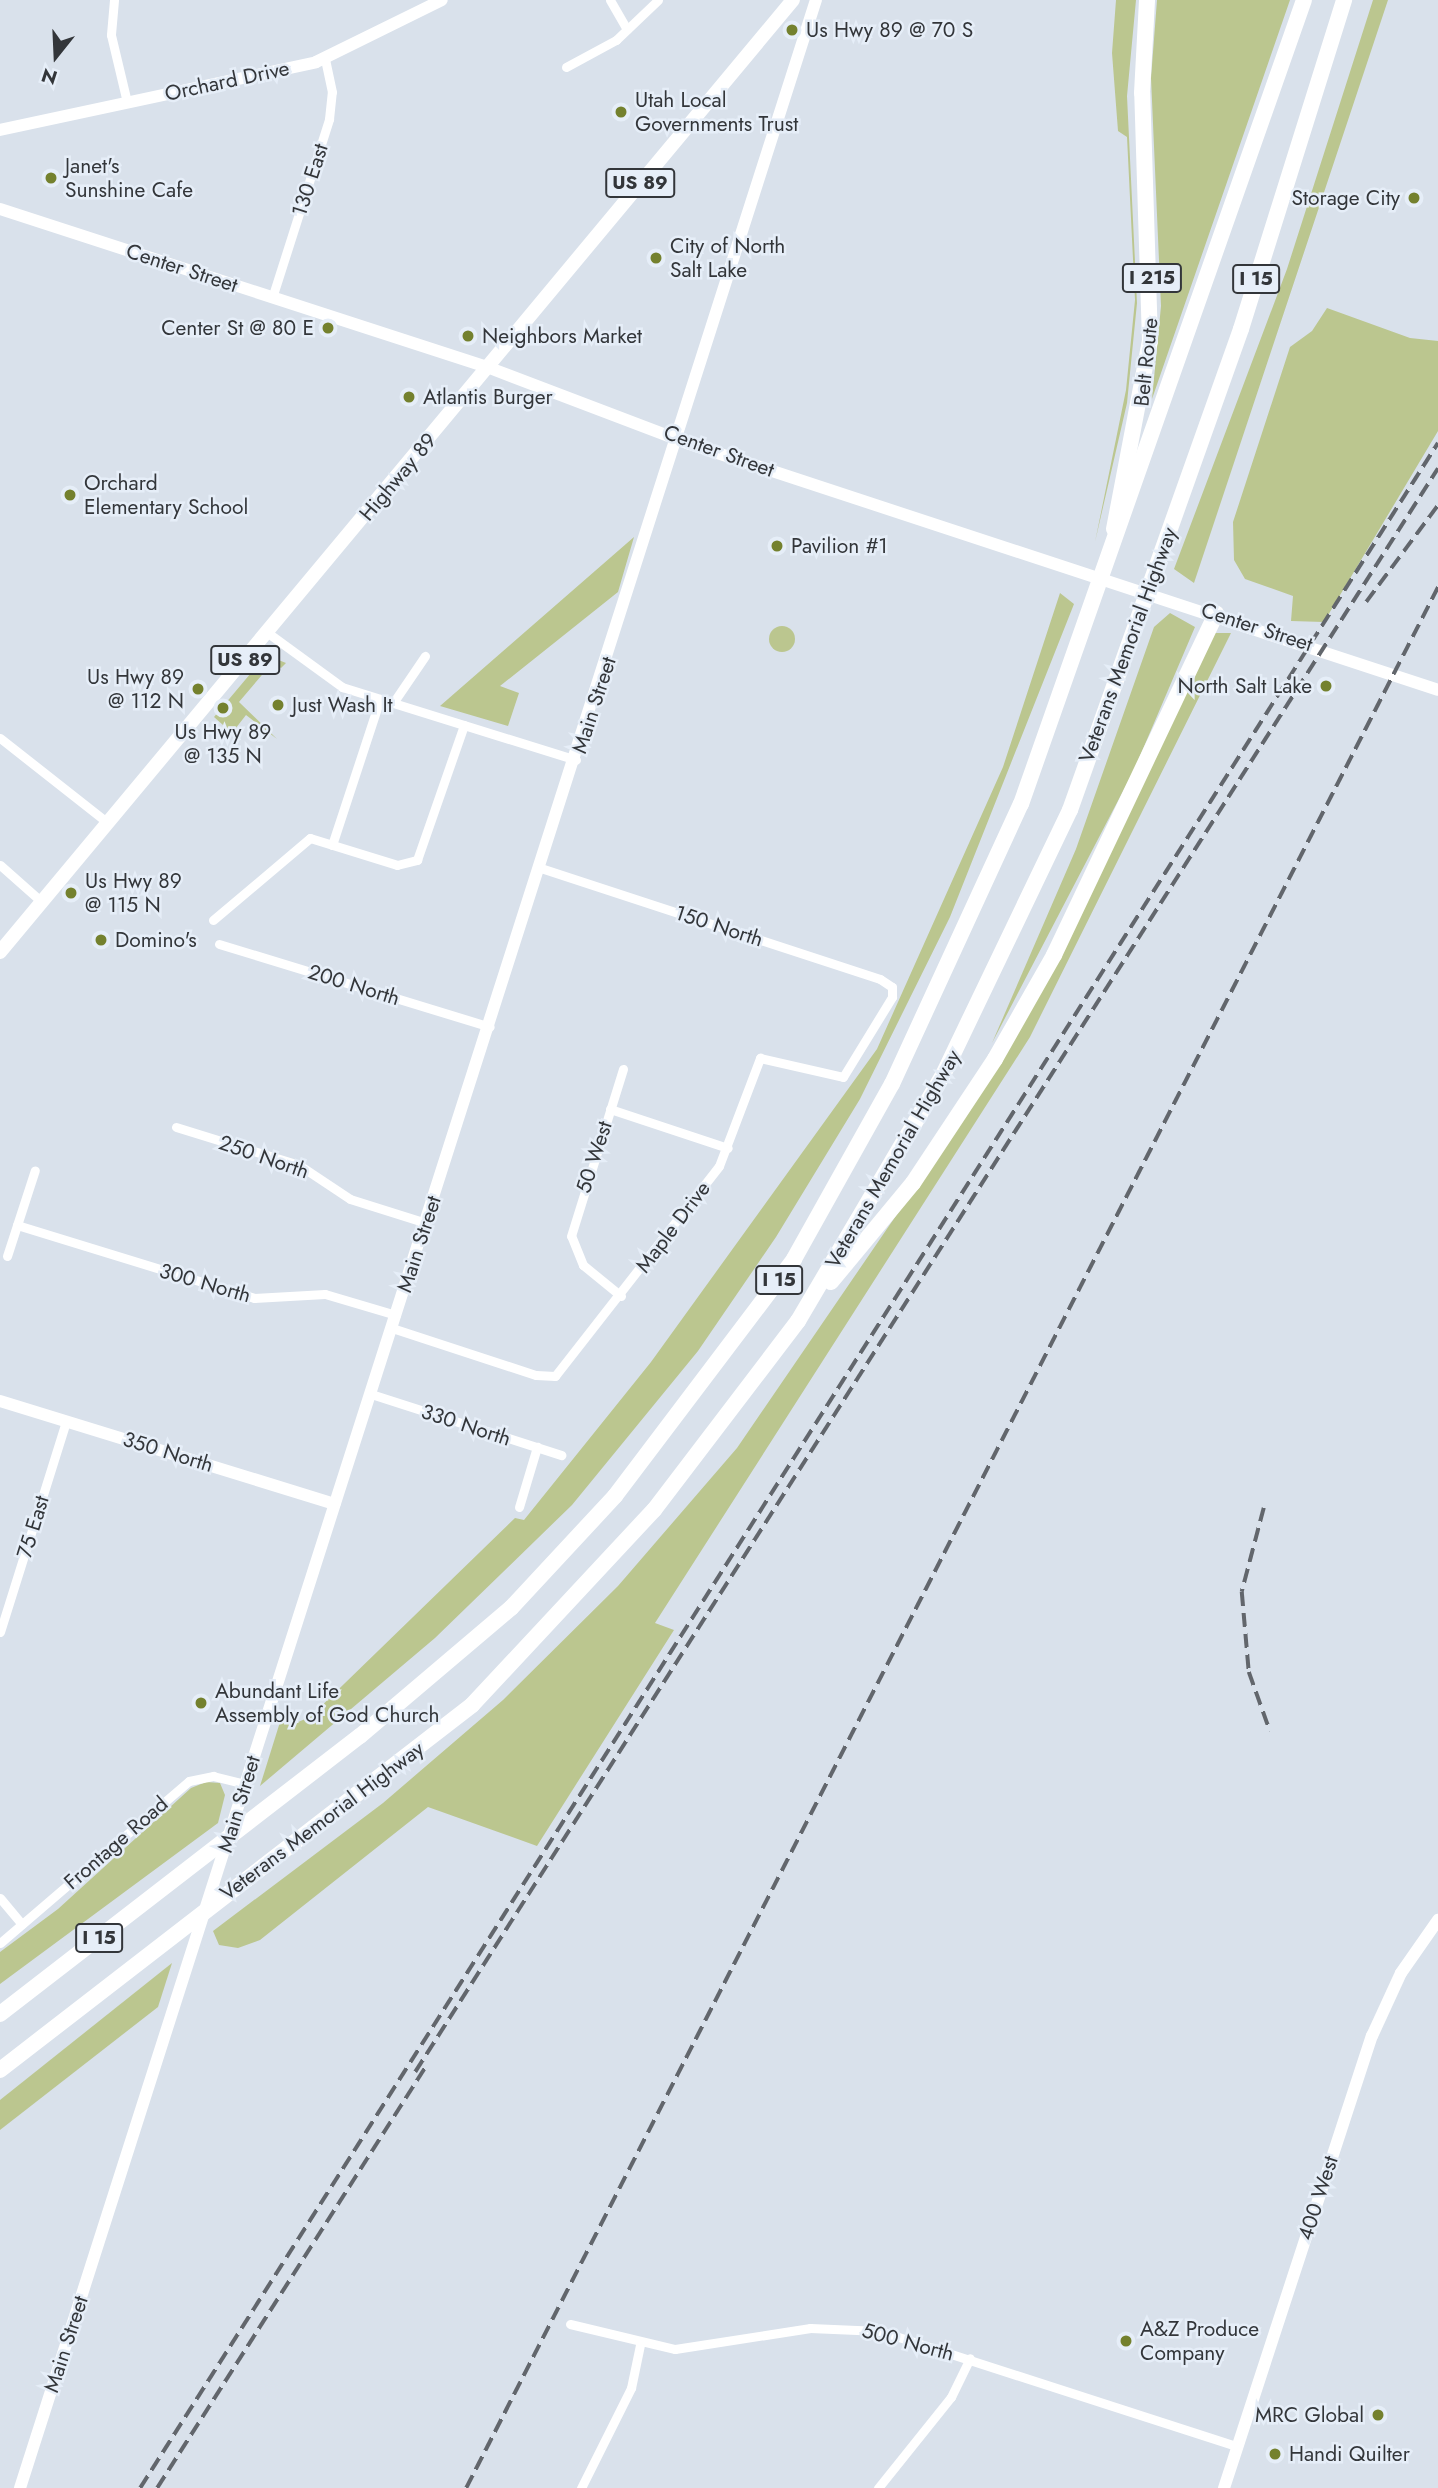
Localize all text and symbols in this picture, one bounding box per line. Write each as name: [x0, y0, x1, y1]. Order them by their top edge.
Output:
place label: Us Hwy 89 @ 70 S: [806, 17, 973, 43]
north arrow: [21, 21, 91, 91]
marker: Us Hwy 89 @ 70 S: [784, 22, 800, 38]
street label: Orchard Drive: [162, 55, 292, 107]
text: N: [38, 61, 61, 92]
place label: Utah Local Governments Trust: [635, 87, 798, 137]
marker: Utah Local Governments Trust: [613, 104, 629, 120]
street label: 130 East: [286, 140, 334, 220]
place label: Janet's Sunshine Cafe: [65, 153, 193, 203]
road number: US 89: [605, 168, 675, 198]
marker: Janet's Sunshine Cafe: [43, 170, 59, 186]
place label: Storage City: [1291, 185, 1400, 211]
marker: Storage City: [1406, 190, 1422, 206]
place label: City of North Salt Lake: [670, 233, 785, 283]
street label: Center Street: [123, 238, 241, 298]
marker: City of North Salt Lake: [648, 250, 664, 266]
road number: I 215: [1120, 262, 1184, 294]
road number: I 15: [1232, 264, 1280, 294]
place label: Center St @ 80 E: [161, 315, 314, 341]
street label: Belt Route: [1129, 317, 1163, 407]
marker: Center St @ 80 E: [320, 320, 336, 336]
place label: Neighbors Market: [482, 323, 642, 349]
marker: Neighbors Market: [460, 328, 476, 344]
place label: Atlantis Burger: [423, 384, 553, 410]
marker: Atlantis Burger: [401, 389, 417, 405]
street label: Center Street: [660, 419, 778, 483]
street label: Highway 89: [354, 428, 442, 526]
place label: Orchard Elementary School: [84, 470, 248, 520]
marker: Orchard Elementary School: [62, 487, 78, 503]
street label: Veterans Memorial Highway: [1074, 524, 1182, 766]
place label: Pavilion #1: [791, 533, 888, 559]
marker: Pavilion #1: [769, 538, 785, 554]
street label: Center Street: [1198, 597, 1316, 657]
road number: US 89: [210, 645, 280, 676]
street label: Main Street: [567, 654, 621, 756]
place label: Us Hwy 89 @ 112 N: [87, 664, 184, 714]
place label: North Salt Lake: [1178, 673, 1312, 699]
marker: North Salt Lake: [1318, 678, 1334, 694]
marker: Us Hwy 89 @ 112 N: [190, 681, 206, 697]
place label: Just Wash It: [292, 692, 393, 718]
marker: Just Wash It: [270, 697, 286, 713]
marker: Us Hwy 89 @ 135 N: [215, 700, 231, 716]
place label: Us Hwy 89 @ 135 N: [175, 719, 271, 769]
place label: Us Hwy 89 @ 115 N: [85, 868, 182, 918]
marker: Us Hwy 89 @ 115 N: [63, 885, 79, 901]
street label: 150 North: [672, 900, 766, 952]
place label: Domino's: [115, 927, 197, 953]
marker: Domino's: [93, 932, 109, 948]
street label: 200 North: [305, 959, 403, 1011]
street label: Veterans Memorial Highway: [820, 1045, 966, 1273]
street label: 50 West: [571, 1118, 617, 1196]
street label: 250 North: [216, 1130, 312, 1184]
street label: Maple Drive: [631, 1176, 715, 1278]
street label: Main Street: [392, 1193, 446, 1295]
street label: 300 North: [156, 1258, 254, 1308]
road number: I 15: [754, 1264, 804, 1296]
street label: 330 North: [418, 1399, 514, 1451]
street label: 350 North: [120, 1426, 216, 1478]
street label: 75 East: [12, 1493, 54, 1561]
place label: Abundant Life Assembly of God Church: [215, 1678, 439, 1728]
marker: Abundant Life Assembly of God Church: [193, 1695, 209, 1711]
street label: Veterans Memorial Highway: [215, 1736, 429, 1906]
street label: Main Street: [212, 1752, 266, 1856]
street label: Frontage Road: [59, 1791, 173, 1895]
road number: I 15: [74, 1922, 124, 1954]
street label: 400 West: [1293, 2153, 1343, 2243]
street label: Main Street: [39, 2293, 93, 2395]
place label: A&Z Produce Company: [1140, 2316, 1259, 2366]
street label: 500 North: [859, 2318, 957, 2366]
marker: A&Z Produce Company: [1118, 2333, 1134, 2349]
place label: MRC Global: [1255, 2402, 1364, 2428]
marker: MRC Global: [1370, 2407, 1386, 2423]
place label: Handi Quilter: [1289, 2441, 1410, 2467]
marker: Handi Quilter: [1267, 2446, 1283, 2462]

